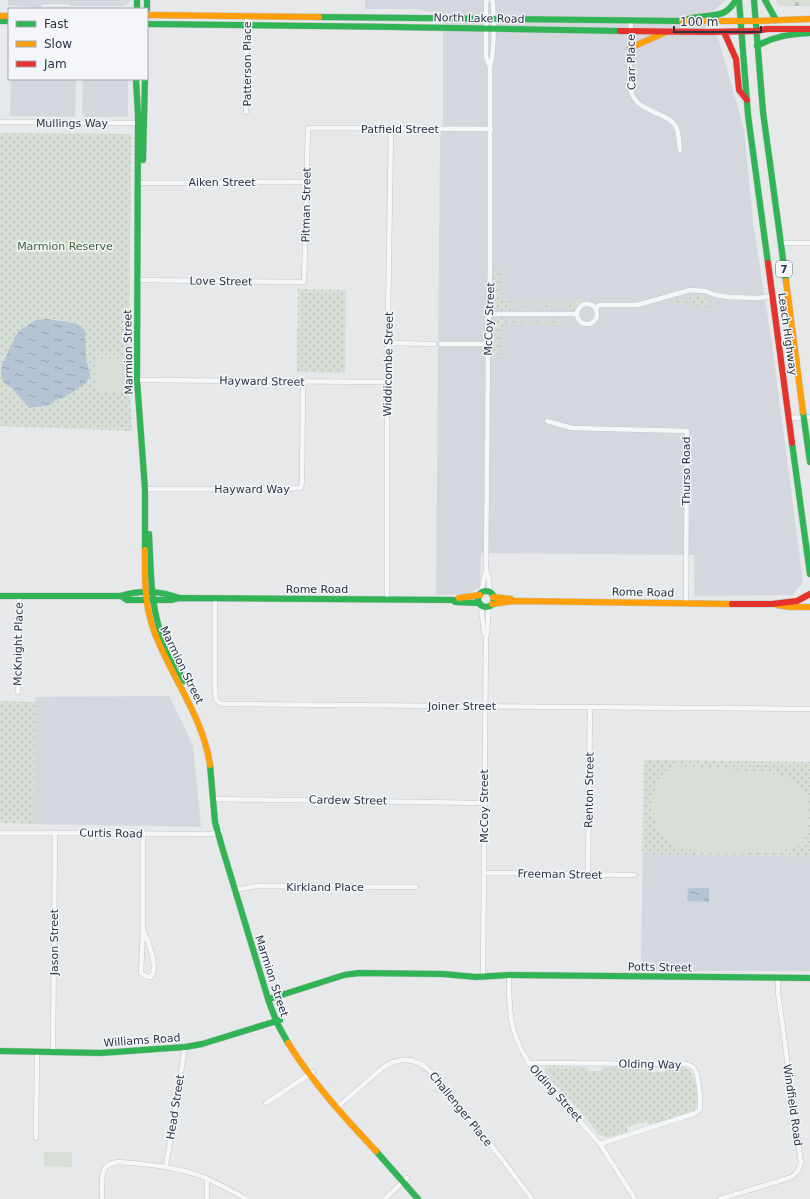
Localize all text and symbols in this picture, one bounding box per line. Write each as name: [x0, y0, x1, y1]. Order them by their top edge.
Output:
legend: [8, 8, 148, 80]
scale bar: [674, 8, 761, 34]
street label: North Lake Road: [433, 11, 525, 26]
text: 100 m: [680, 15, 718, 29]
text: Fast: [44, 17, 68, 31]
street label: Patterson Place: [241, 21, 254, 106]
street label: Carr Place: [625, 34, 638, 90]
text: Slow: [44, 37, 72, 51]
text: Jam: [43, 57, 67, 71]
street label: Mullings Way: [36, 117, 109, 130]
street label: Patfield Street: [361, 123, 440, 136]
street label: Pitman Street: [299, 167, 314, 243]
street label: Aiken Street: [188, 176, 256, 189]
park label: Marmion Reserve: [17, 240, 113, 253]
road number: 7: [776, 261, 792, 277]
street label: Love Street: [189, 274, 253, 289]
street label: McCoy Street: [482, 281, 497, 356]
street label: Leach Highway: [775, 292, 800, 377]
street label: Marmion Street: [121, 309, 136, 395]
street label: Widdicombe Street: [381, 311, 396, 417]
street label: Hayward Street: [219, 374, 306, 389]
street label: Thurso Road: [680, 437, 693, 506]
street label: Hayward Way: [214, 483, 290, 496]
street label: Rome Road: [286, 583, 348, 596]
street label: Rome Road: [612, 585, 674, 600]
street label: McKnight Place: [11, 602, 26, 686]
street label: Marmion Street: [157, 624, 206, 707]
street label: Joiner Street: [427, 700, 497, 713]
street label: Renton Street: [582, 751, 597, 828]
street label: McCoy Street: [478, 769, 491, 843]
street label: Cardew Street: [309, 793, 388, 808]
street label: Curtis Road: [79, 826, 143, 841]
street label: Freeman Street: [518, 867, 603, 882]
street label: Kirkland Place: [286, 881, 364, 894]
street label: Jason Street: [48, 908, 61, 976]
street label: Marmion Street: [252, 934, 291, 1019]
street label: Potts Street: [628, 960, 693, 975]
street label: Williams Road: [103, 1031, 181, 1050]
street label: Olding Way: [619, 1057, 682, 1072]
street label: Olding Street: [526, 1062, 585, 1125]
street label: Windfield Road: [780, 1063, 805, 1147]
street label: Challenger Place: [427, 1069, 495, 1149]
street label: Head Street: [164, 1073, 187, 1141]

